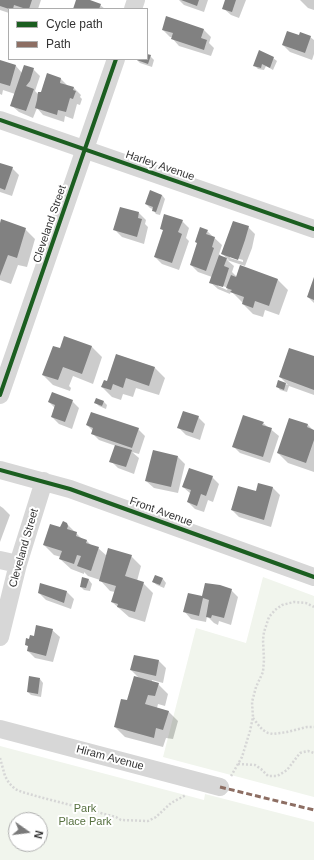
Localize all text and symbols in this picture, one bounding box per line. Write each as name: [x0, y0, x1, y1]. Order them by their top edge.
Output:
legend: [8, 8, 148, 60]
text: Cycle path: [46, 17, 103, 31]
text: Path: [46, 37, 71, 51]
street label: Harley Avenue: [124, 148, 196, 184]
street label: Cleveland Street: [31, 183, 69, 265]
street label: Front Avenue: [128, 495, 194, 529]
street label: Cleveland Street: [6, 507, 42, 589]
street label: Hiram Avenue: [75, 743, 145, 773]
park label: Park Place Park: [58, 802, 112, 828]
north arrow: [8, 812, 48, 852]
text: N: [32, 829, 45, 840]

